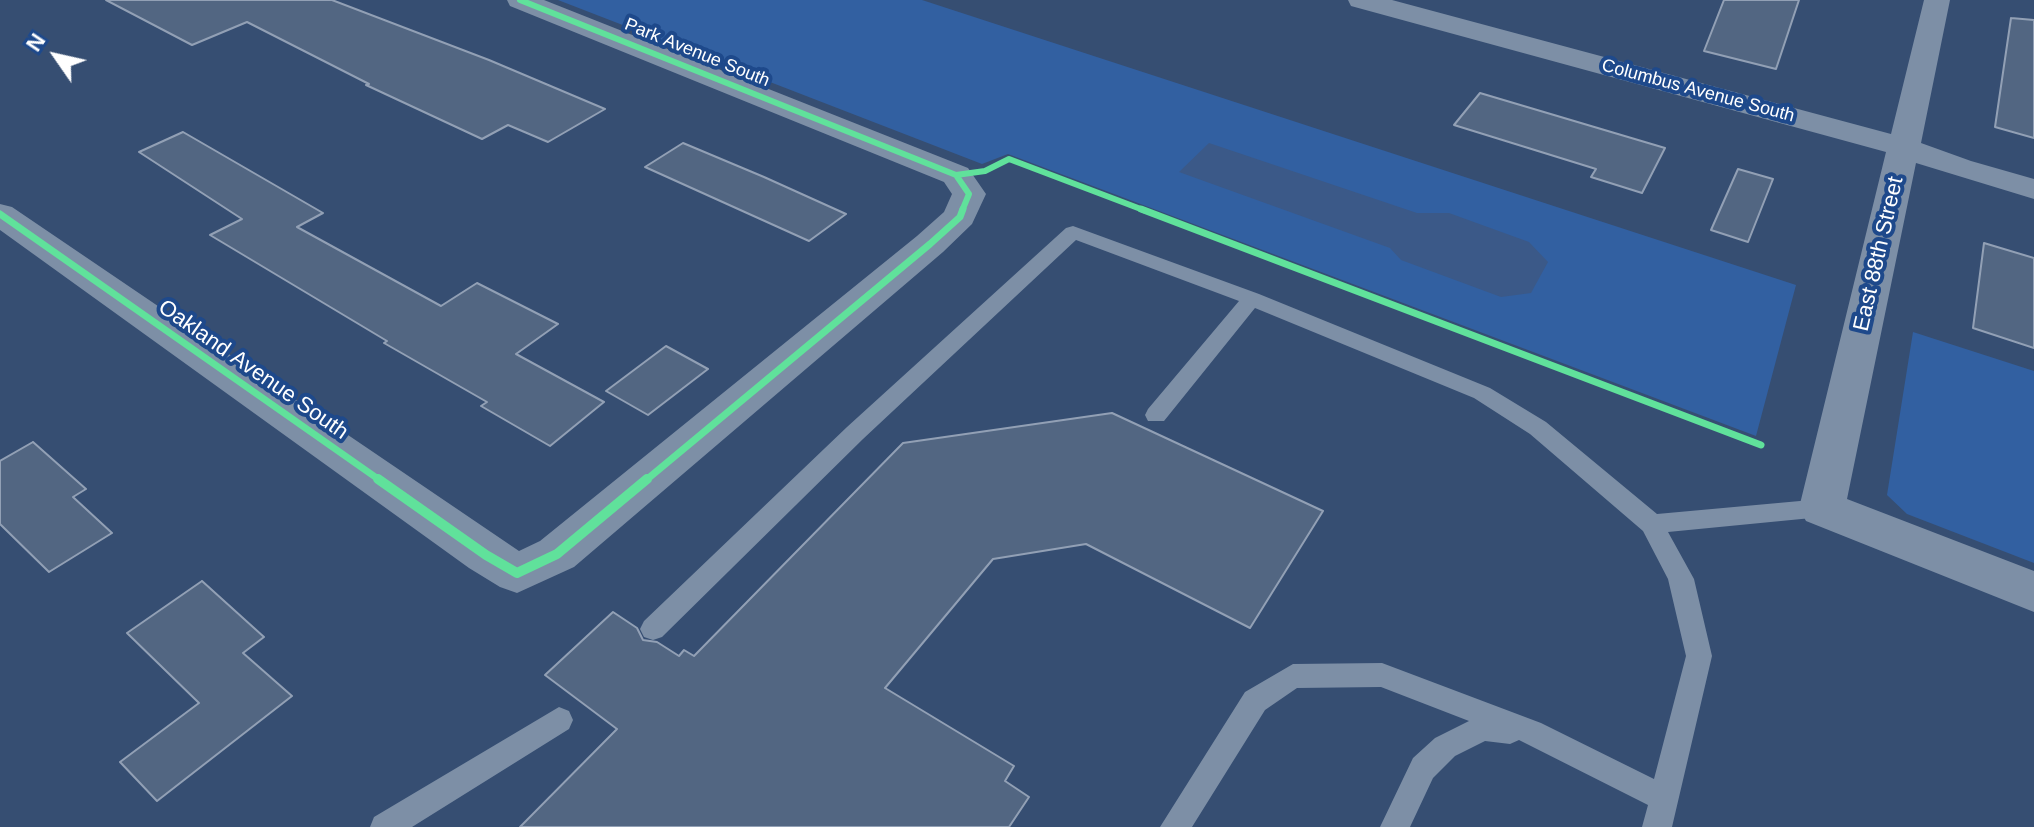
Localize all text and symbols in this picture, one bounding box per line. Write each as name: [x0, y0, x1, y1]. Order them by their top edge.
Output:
street label: Park Avenue South: [621, 14, 773, 92]
north arrow: [16, 16, 96, 96]
text: N: [21, 29, 50, 56]
street label: Columbus Avenue South: [1599, 55, 1797, 127]
street label: East 88th Street: [1848, 174, 1910, 334]
street label: Oakland Avenue South: [153, 294, 353, 446]

